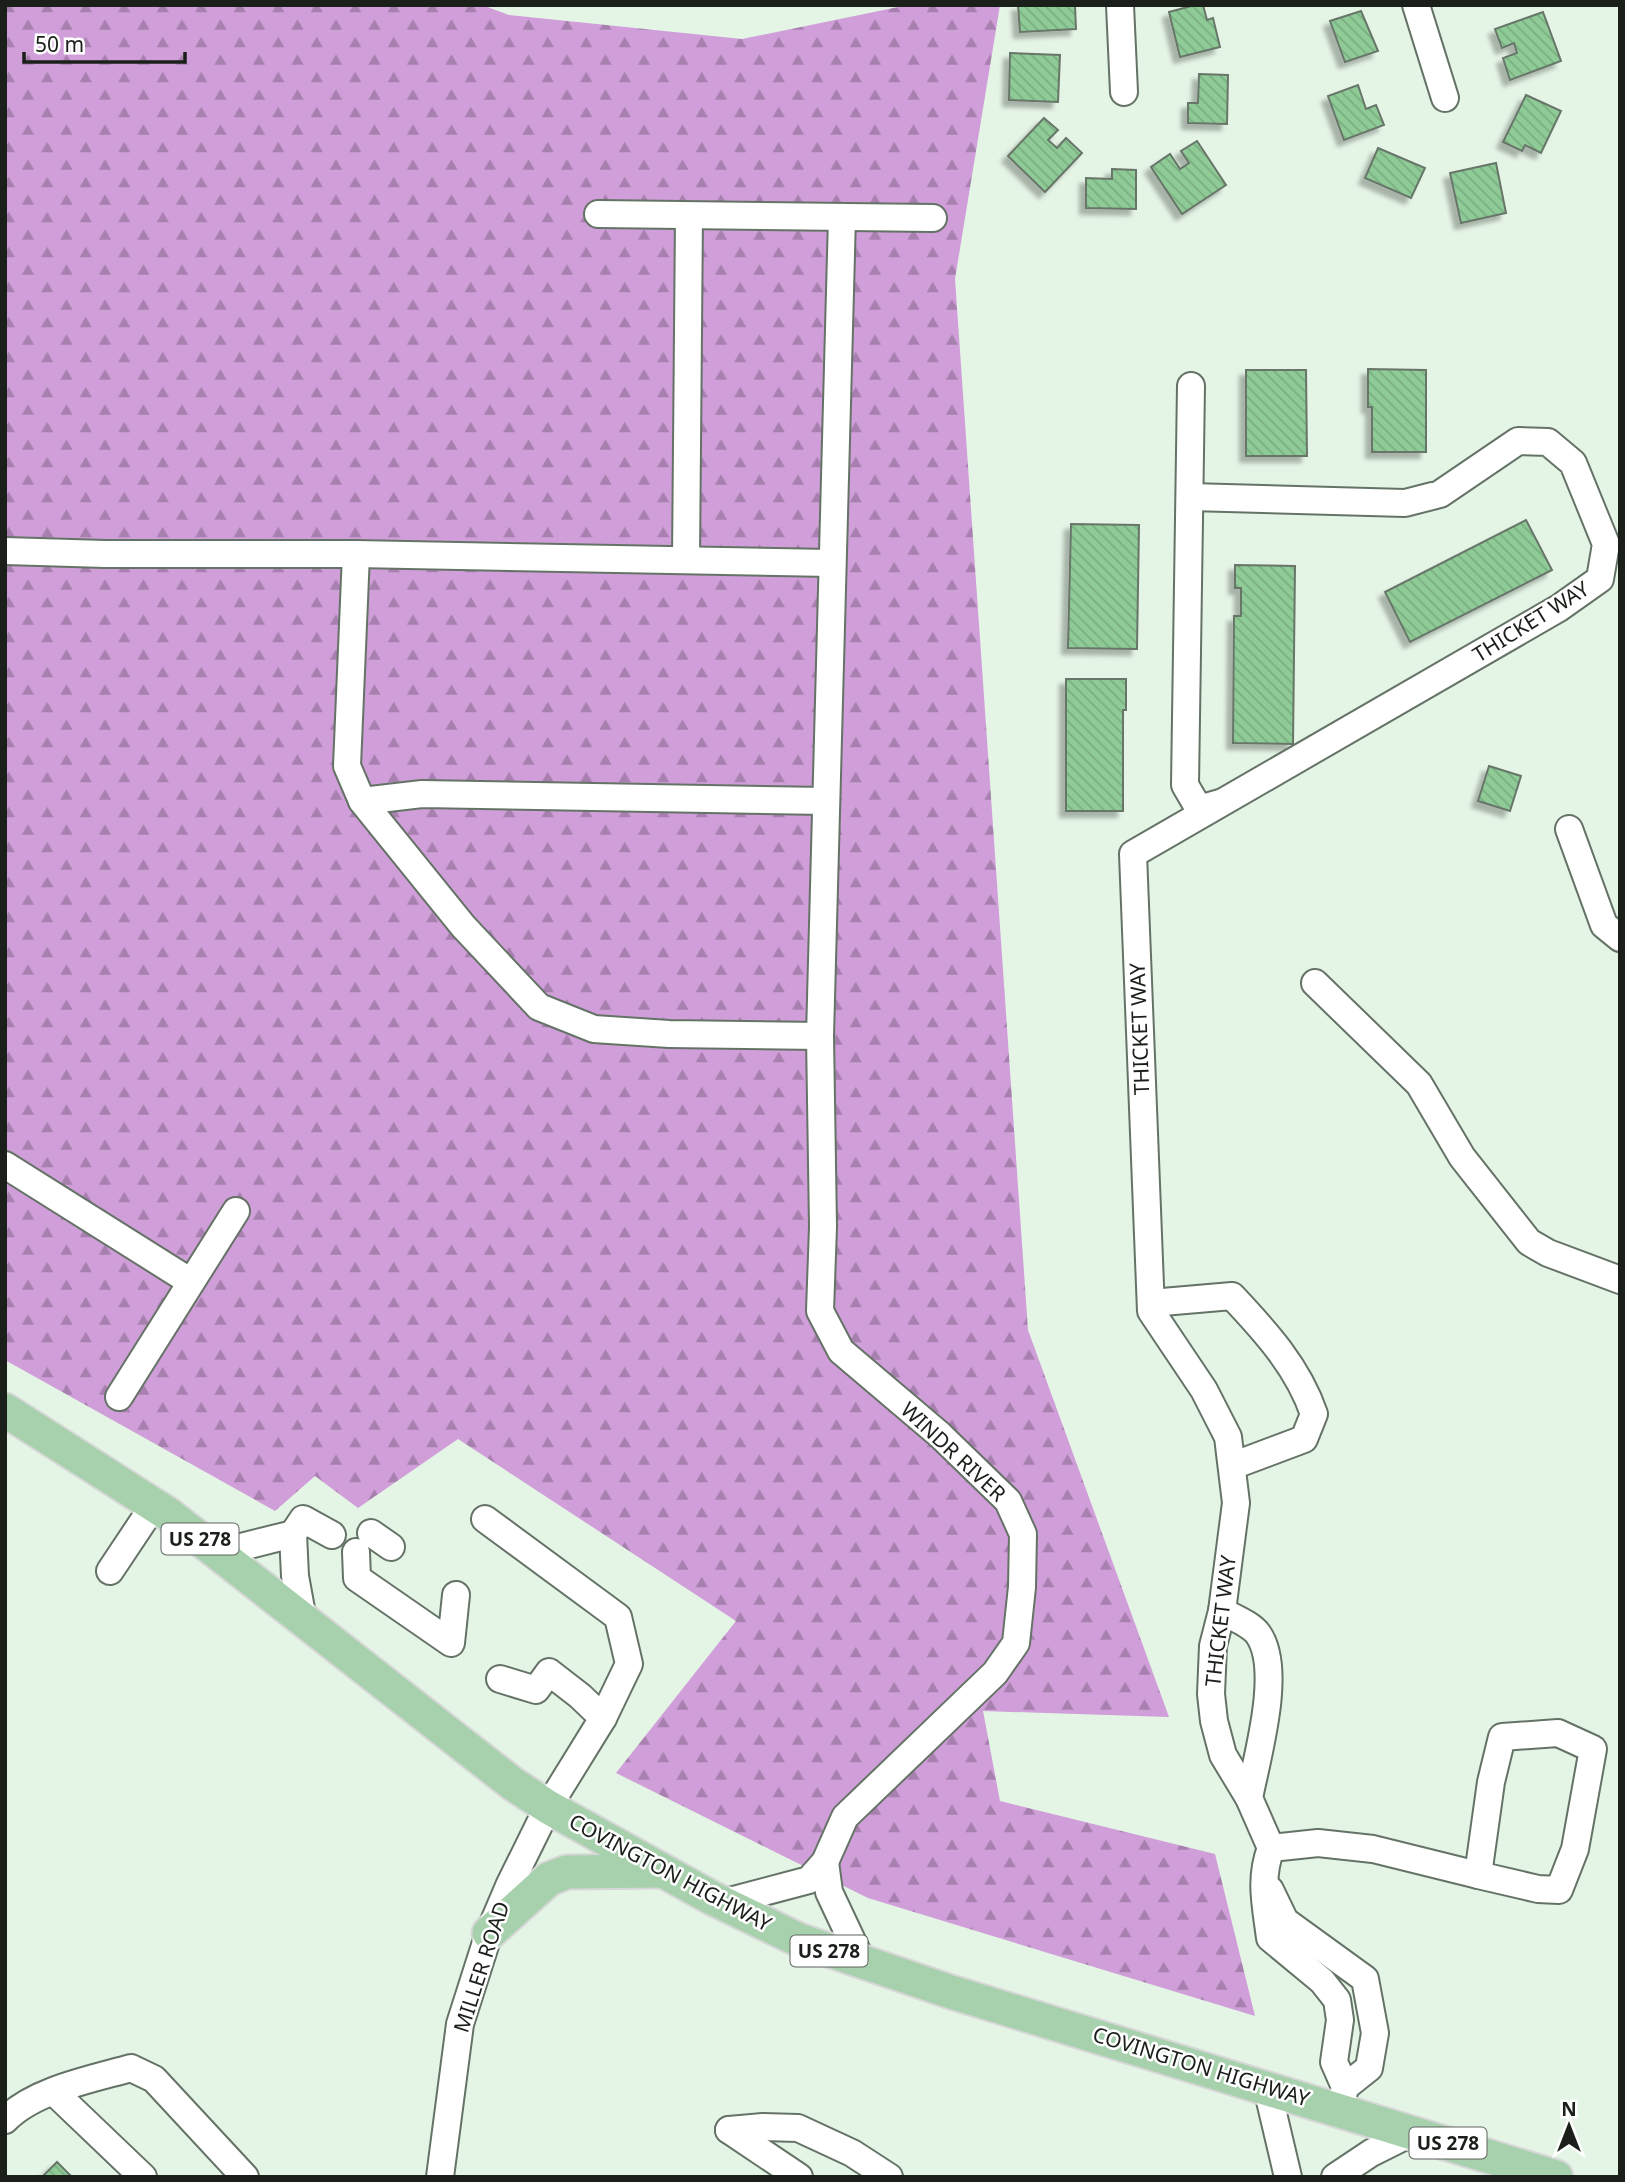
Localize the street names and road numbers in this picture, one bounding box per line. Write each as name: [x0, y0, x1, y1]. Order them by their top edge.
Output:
street label: THICKET WAY: [1467, 574, 1594, 668]
street label: THICKET WAY: [1123, 962, 1155, 1096]
street label: WINDR RIVER: [895, 1395, 1012, 1507]
road number: US 278: [162, 1524, 238, 1554]
street label: THICKET WAY: [1198, 1553, 1242, 1688]
street label: COVINGTON HIGHWAY: [564, 1807, 777, 1937]
street label: MILLER ROAD: [447, 1898, 515, 2036]
road number: US 278: [790, 1936, 868, 1966]
street label: COVINGTON HIGHWAY: [1089, 2020, 1313, 2112]
road number: US 278: [1410, 2128, 1486, 2158]

